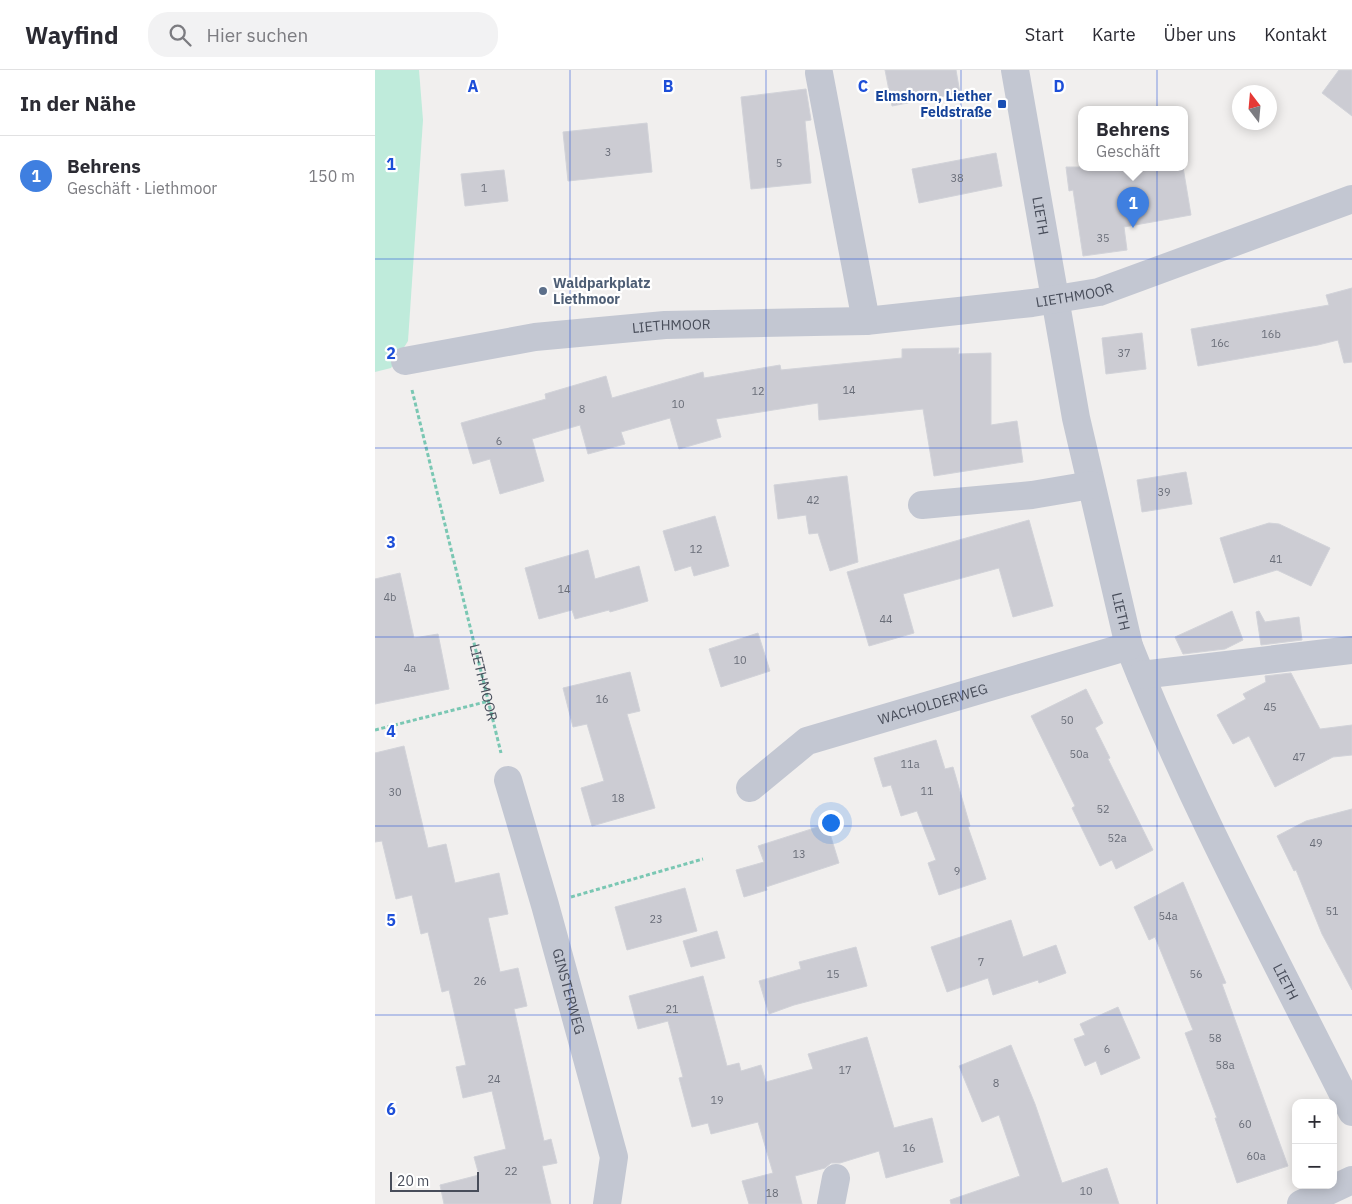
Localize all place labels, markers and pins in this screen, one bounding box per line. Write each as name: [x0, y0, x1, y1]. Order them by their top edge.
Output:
place label: Elmshorn, Liether Feldstraße: [875, 87, 992, 121]
marker: Elmshorn, Liether Feldstraße: [996, 98, 1008, 110]
pin: 1: [1117, 187, 1149, 228]
place label: Waldparkplatz Liethmoor: [553, 274, 650, 308]
marker: Waldparkplatz Liethmoor: [537, 285, 549, 297]

